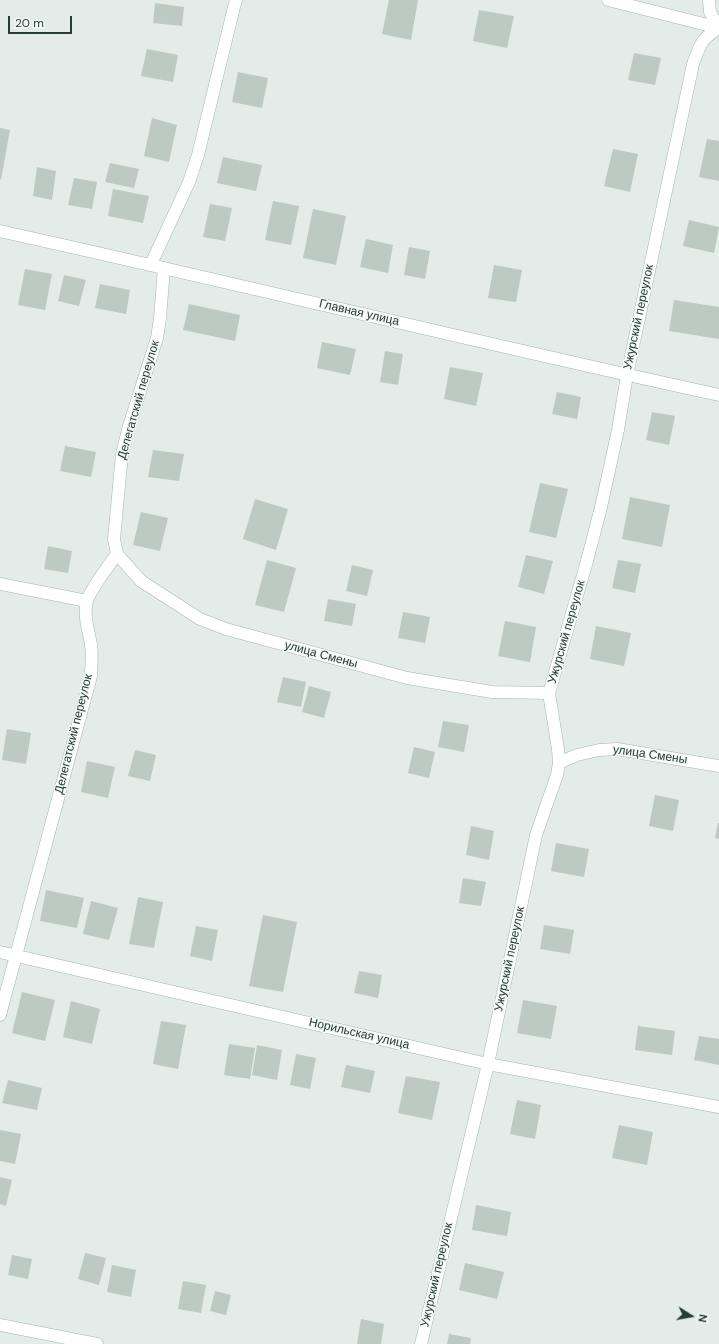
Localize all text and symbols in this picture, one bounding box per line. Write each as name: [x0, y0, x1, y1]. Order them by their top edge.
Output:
scale bar: [10, 8, 74, 34]
text: 20 m: [15, 15, 44, 31]
street label: Ужурский переулок: [621, 263, 657, 371]
street label: Главная улица: [318, 297, 400, 329]
street label: Делегатский переулок: [115, 339, 163, 461]
street label: Ужурский переулок: [545, 579, 589, 685]
street label: улица Смены: [283, 638, 359, 672]
street label: Делегатский переулок: [52, 673, 96, 795]
street label: улица Смены: [612, 743, 688, 767]
street label: Ужурский переулок: [492, 905, 528, 1013]
street label: Норильская улица: [307, 1015, 411, 1053]
street label: Ужурский переулок: [418, 1221, 456, 1329]
north arrow: [671, 1296, 711, 1336]
text: N: [695, 1313, 710, 1324]

